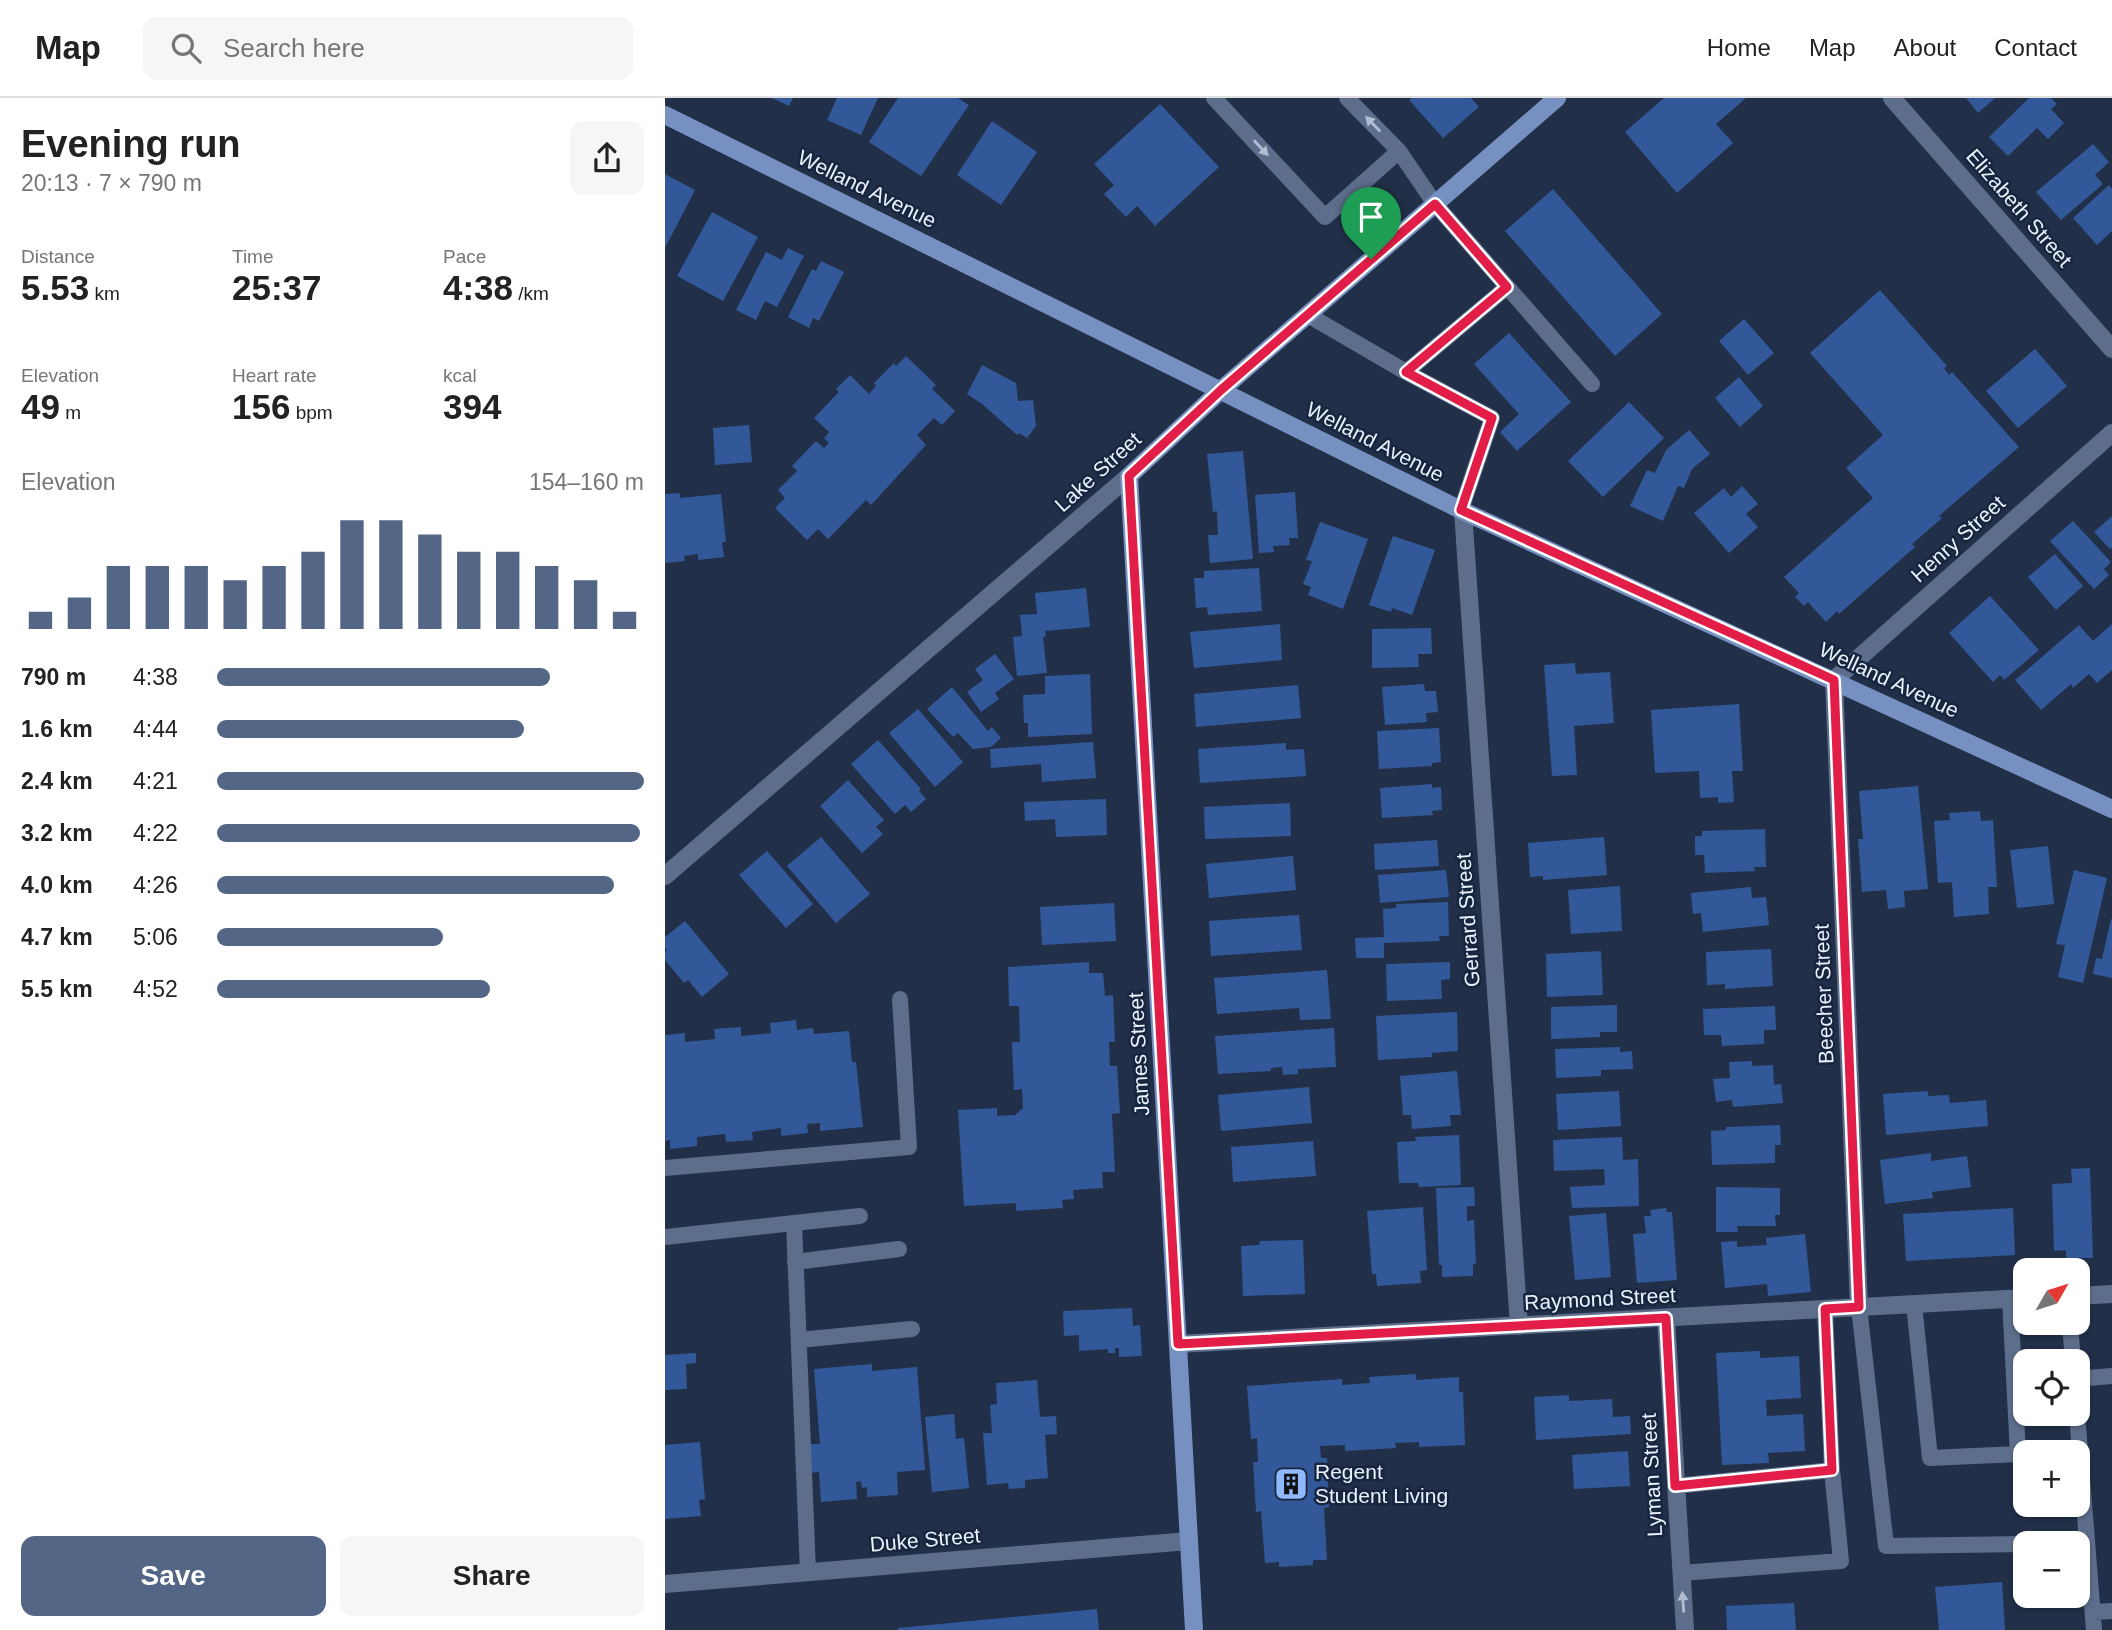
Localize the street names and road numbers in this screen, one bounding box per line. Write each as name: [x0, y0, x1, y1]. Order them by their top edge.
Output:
street label: Elizabeth Street: [1962, 144, 2077, 271]
street label: Welland Avenue: [794, 145, 940, 232]
street label: Welland Avenue: [1303, 397, 1448, 486]
street label: Lake Street: [1050, 427, 1145, 516]
street label: Henry Street: [1906, 491, 2009, 587]
street label: Welland Avenue: [1816, 637, 1963, 722]
street label: Gerrard Street: [1451, 852, 1484, 988]
street label: Beecher Street: [1810, 923, 1837, 1064]
street label: James Street: [1124, 991, 1153, 1116]
street label: Raymond Street: [1524, 1283, 1676, 1314]
street label: Lyman Street: [1637, 1412, 1666, 1538]
street label: Duke Street: [869, 1523, 981, 1556]

